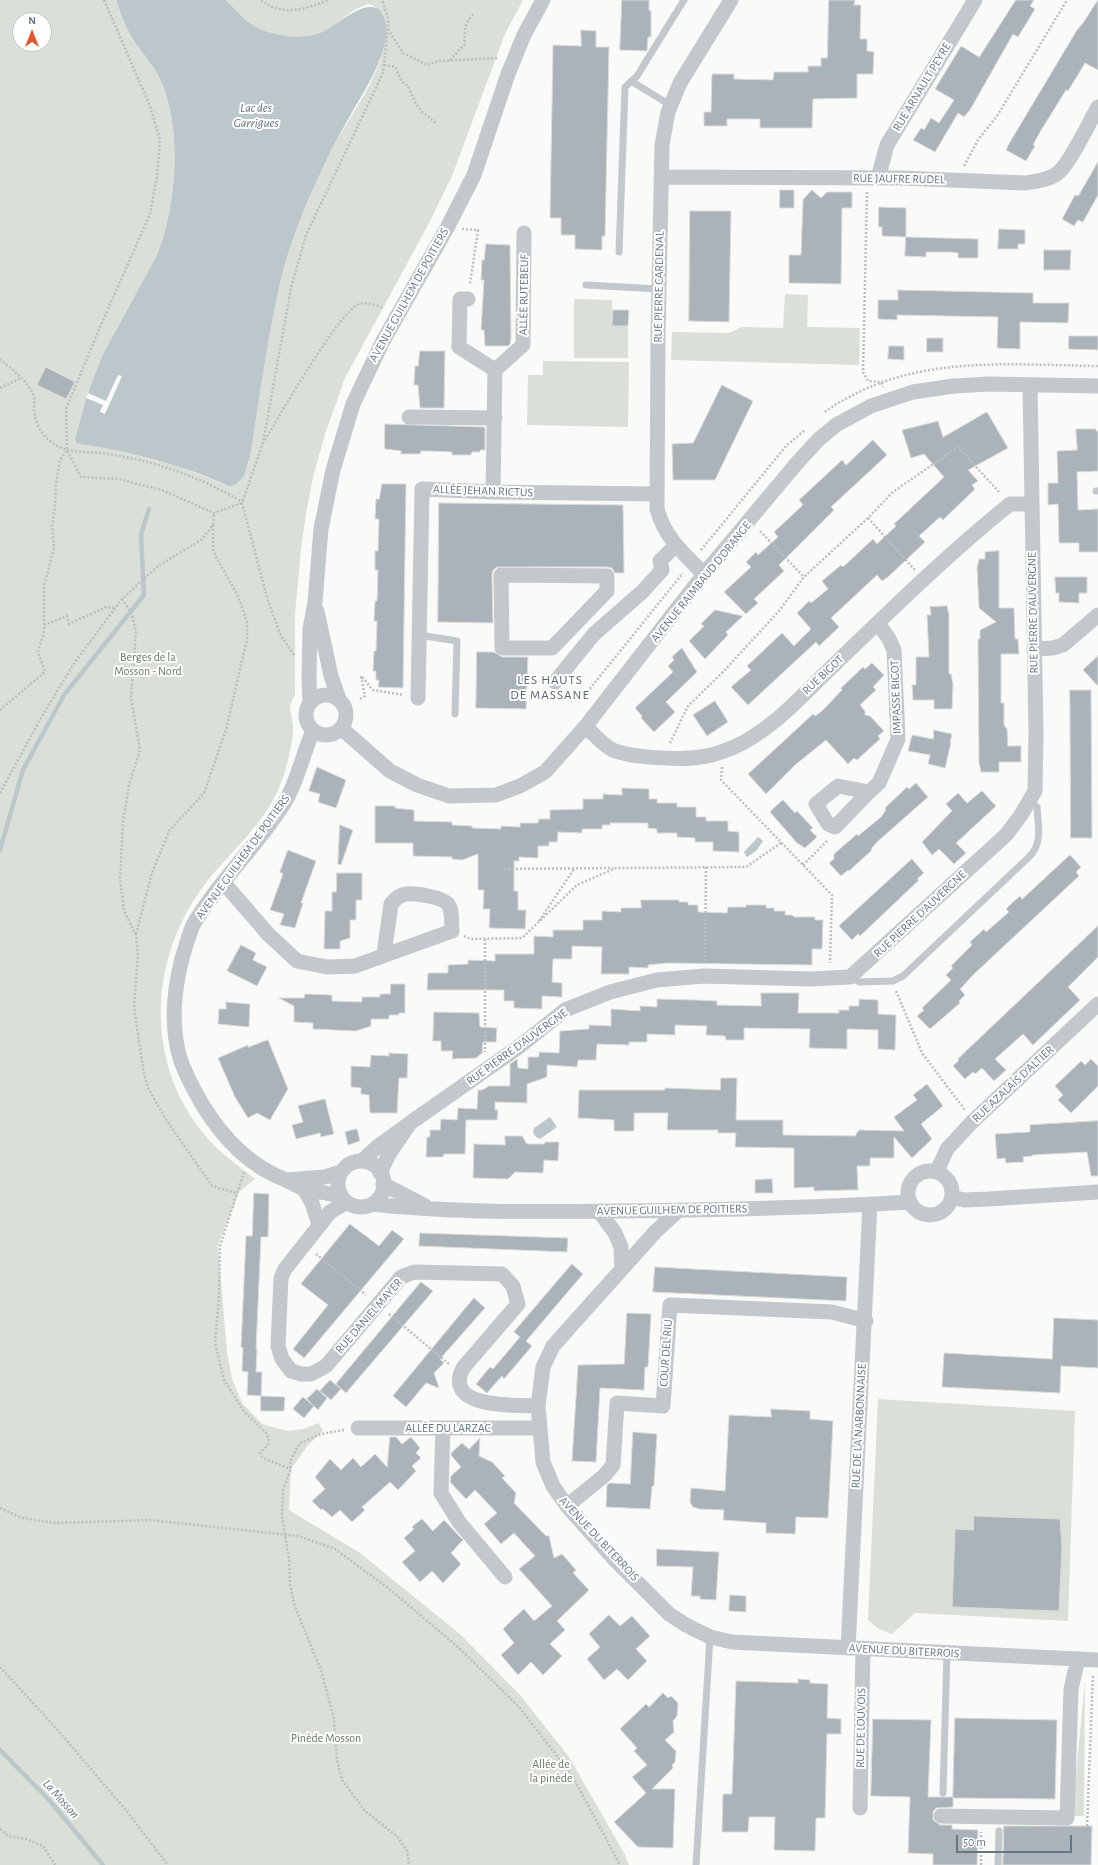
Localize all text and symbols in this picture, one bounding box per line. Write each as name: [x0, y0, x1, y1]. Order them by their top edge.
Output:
north arrow: [12, 12, 52, 52]
text: N: [28, 15, 36, 26]
street label: RUE ARNAULT PEYRE: [890, 40, 954, 134]
water label: Lac des Garrigues: [233, 100, 279, 131]
street label: RUE JAUFRE RUDEL: [853, 171, 945, 187]
street label: AVENUE GUILHEM DE POITIERS: [366, 226, 452, 364]
street label: RUE PIERRE CARDENAL: [651, 231, 667, 343]
street label: ALLÉE RUTEBEUF: [516, 254, 532, 336]
street label: ALLÉE JEHAN RICTUS: [433, 482, 533, 500]
street label: AVENUE RAIMBAUD D'ORANGE: [648, 519, 754, 645]
street label: RUE PIERRE D'AUVERGNE: [1025, 552, 1041, 674]
park label: Berges de la Mosson - Nord: [114, 650, 182, 678]
street label: RUE BIGOT: [799, 652, 847, 698]
street label: IMPASSE BIGOT: [888, 660, 904, 734]
district label: LES HAUTS DE MASSANE: [510, 672, 590, 703]
street label: AVENUE GUILHEM DE POITIERS: [193, 792, 293, 922]
street label: RUE PIERRE D'AUVERGNE: [871, 867, 969, 961]
street label: RUE PIERRE D'AUVERGNE: [464, 1005, 570, 1089]
street label: RUE AZALAÏS D'ALTIER: [969, 1042, 1057, 1126]
street label: AVENUE GUILHEM DE POITIERS: [597, 1201, 747, 1219]
street label: RUE DANIEL MAYER: [332, 1275, 406, 1357]
street label: COUR DEL RIU: [656, 1319, 676, 1387]
street label: RUE DE LA NARBONNAISE: [849, 1363, 869, 1489]
street label: ALLÉE DU LARZAC: [405, 1421, 491, 1435]
street label: AVENUE DU BITERROIS: [556, 1494, 642, 1584]
street label: AVENUE DU BITERROIS: [848, 1641, 960, 1661]
street label: RUE DE LOUVOIS: [853, 1688, 869, 1768]
park label: Pinède Mosson: [291, 1731, 361, 1745]
park label: Allée de la pinède: [530, 1757, 572, 1785]
water label: La Mosson: [39, 1776, 83, 1822]
scale bar: [958, 1827, 1074, 1853]
text: 50 m: [963, 1836, 986, 1848]

